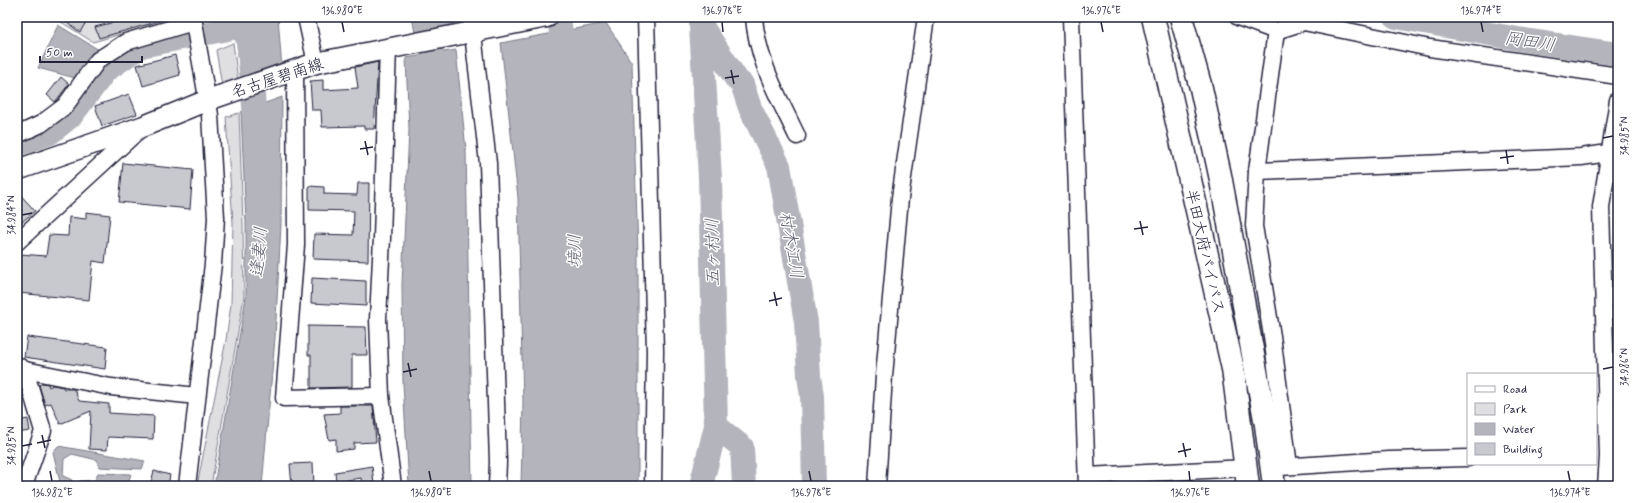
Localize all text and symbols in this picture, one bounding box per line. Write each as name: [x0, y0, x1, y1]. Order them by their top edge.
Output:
text: 136.980°E: [321, 4, 363, 18]
text: 136.978°E: [702, 4, 742, 18]
text: 136.976°E: [1081, 4, 1121, 18]
text: 136.974°E: [1461, 4, 1502, 18]
water label: 岡田川: [1503, 27, 1557, 57]
scale bar: [40, 38, 142, 64]
text: 50 m: [46, 45, 73, 61]
street label: 名古屋碧南線: [229, 54, 326, 103]
text: 34.985°N: [1618, 116, 1632, 155]
street label: 半田大府パイパス: [1180, 187, 1229, 316]
text: 34.984°N: [5, 195, 19, 235]
water label: 村木江川: [774, 210, 808, 281]
water label: 五ヶ村川: [701, 218, 725, 286]
water label: 逢妻川: [246, 226, 272, 278]
water label: 境川: [564, 234, 586, 268]
text: 34.986°N: [1618, 348, 1632, 386]
legend: [1467, 373, 1597, 465]
text: Road: [1503, 382, 1527, 398]
text: Park: [1503, 402, 1527, 418]
text: Water: [1503, 422, 1535, 438]
text: 34.985°N: [5, 426, 19, 465]
text: Building: [1503, 442, 1543, 459]
text: 136.982°E: [31, 486, 73, 500]
text: 136.980°E: [410, 486, 452, 500]
text: 136.978°E: [791, 486, 831, 500]
text: 136.976°E: [1170, 486, 1210, 500]
text: 136.974°E: [1550, 486, 1591, 500]

